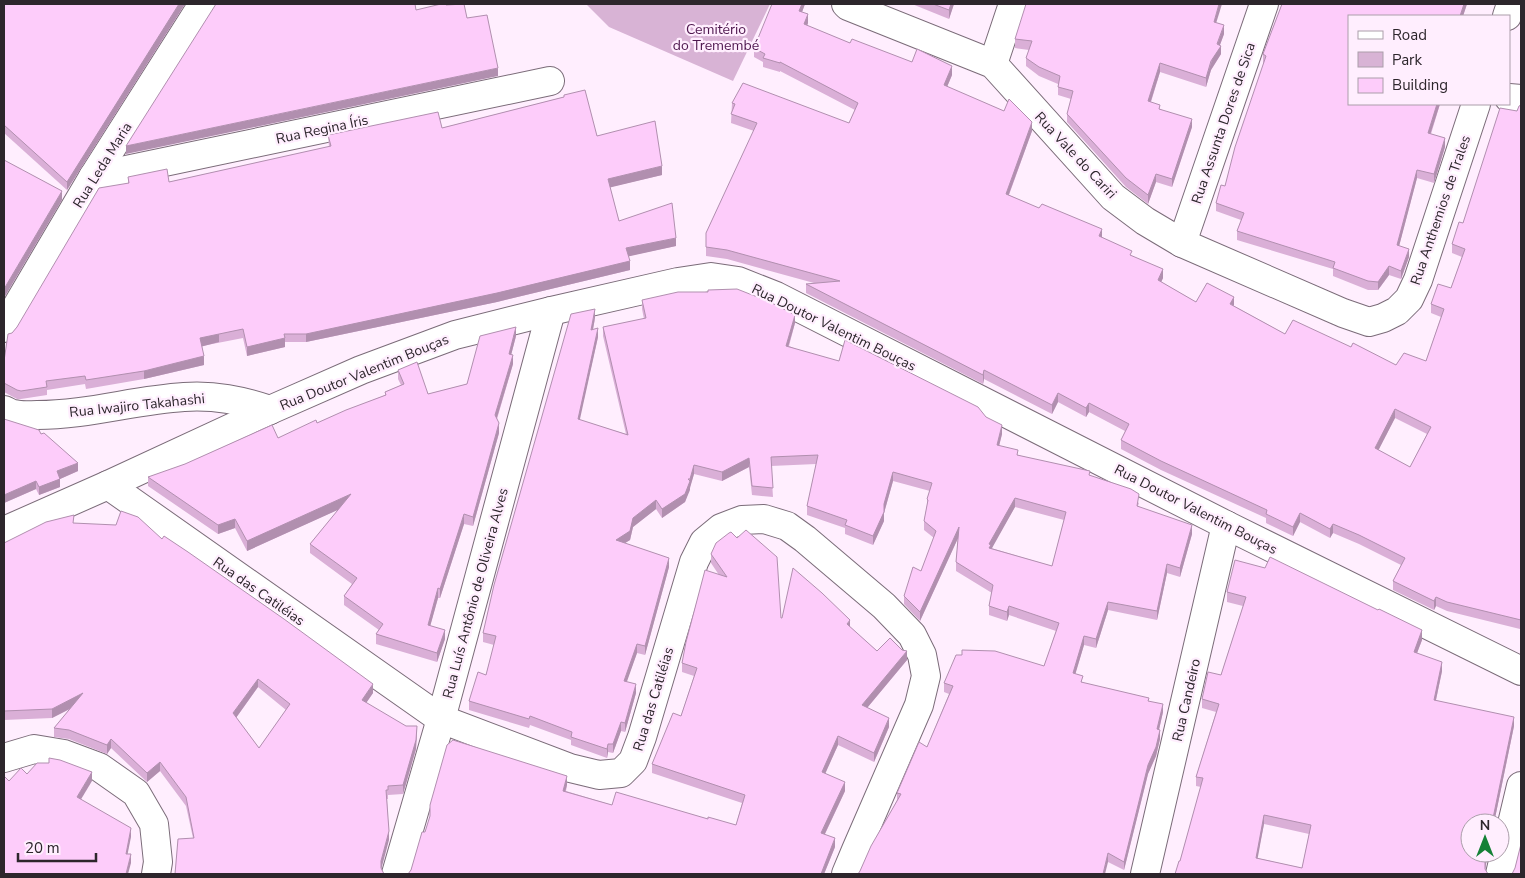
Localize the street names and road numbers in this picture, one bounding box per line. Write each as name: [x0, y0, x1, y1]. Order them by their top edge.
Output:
street label: Rua Assunta Dores de Sica: [1187, 40, 1260, 206]
street label: Rua Vale do Cariri: [1030, 108, 1121, 203]
street label: Rua Regina Íris: [274, 110, 370, 149]
street label: Rua Leda Maria: [69, 119, 136, 212]
street label: Rua Anthemios de Trales: [1406, 132, 1475, 288]
street label: Rua Doutor Valentim Bouças: [748, 279, 919, 376]
street label: Rua Doutor Valentim Bouças: [277, 330, 452, 415]
street label: Rua Iwajiro Takahashi: [68, 389, 206, 422]
street label: Rua Doutor Valentim Bouças: [1111, 460, 1281, 559]
street label: Rua Luís Antônio de Oliveira Alves: [438, 486, 513, 700]
street label: Rua das Catiléias: [209, 553, 309, 630]
street label: Rua das Catiléias: [629, 645, 678, 753]
street label: Rua Candeiro: [1168, 657, 1205, 743]

